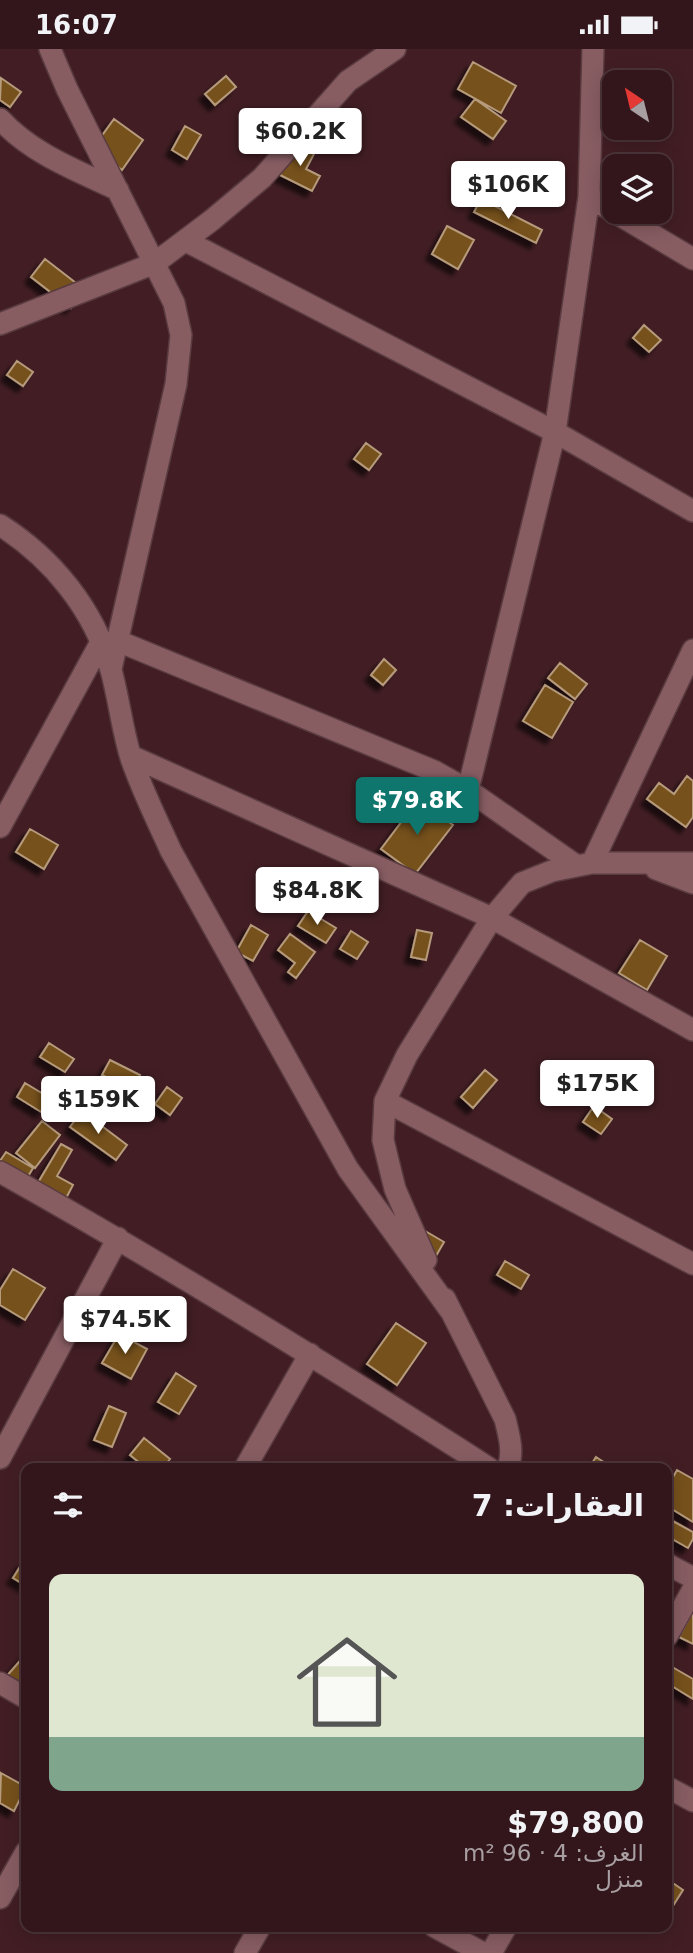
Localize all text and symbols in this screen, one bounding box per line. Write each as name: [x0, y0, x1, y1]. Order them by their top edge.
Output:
text: 16:07: [35, 10, 118, 40]
north arrow: [602, 70, 672, 140]
map controls: [602, 70, 672, 224]
pin: $60.2K: [243, 109, 357, 168]
text: $60.2K: [255, 118, 345, 144]
button: layers: [602, 154, 672, 224]
pin: $106K: [459, 162, 557, 221]
text: $106K: [467, 171, 549, 197]
pin: $79.8K: [360, 777, 474, 837]
text: $79.8K: [372, 787, 462, 813]
pin: $84.8K: [260, 867, 374, 927]
text: $84.8K: [272, 877, 362, 903]
pin: $175K: [548, 1061, 646, 1120]
text: $175K: [556, 1070, 638, 1096]
pin: $159K: [49, 1077, 147, 1136]
text: $159K: [57, 1086, 139, 1112]
pin: $74.5K: [68, 1297, 182, 1356]
text: $74.5K: [80, 1306, 170, 1332]
icon: filters: [49, 1486, 87, 1524]
text: العقارات: 7: [472, 1488, 644, 1523]
icon: home: [284, 1619, 410, 1745]
text: $79,800: [507, 1805, 644, 1840]
text: الغرف: 4 · 96 m²: [463, 1840, 644, 1866]
text: منزل: [595, 1866, 644, 1892]

